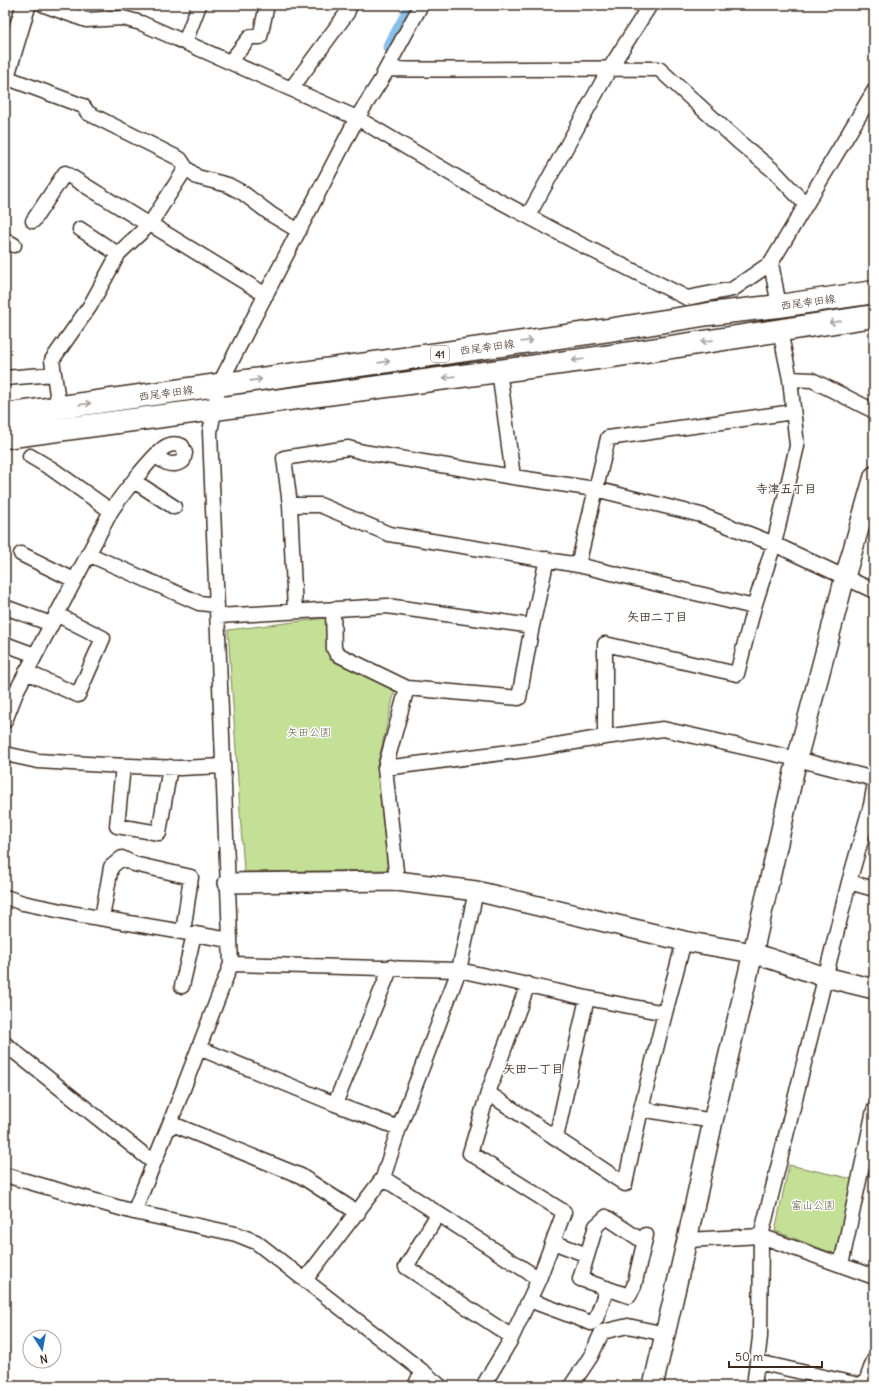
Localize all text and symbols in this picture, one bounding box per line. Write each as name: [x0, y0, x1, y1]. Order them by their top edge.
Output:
street label: 西尾幸田線: [780, 291, 836, 313]
one-way arrow: [829, 318, 842, 326]
street label: 西尾幸田線: [459, 336, 515, 358]
one-way arrow: [520, 337, 533, 345]
one-way arrow: [701, 337, 714, 345]
road number: 41: [431, 346, 449, 362]
one-way arrow: [572, 356, 585, 364]
one-way arrow: [377, 358, 390, 366]
one-way arrow: [443, 373, 456, 381]
one-way arrow: [249, 376, 262, 384]
street label: 西尾幸田線: [138, 382, 194, 404]
one-way arrow: [78, 400, 91, 408]
district label: 寺津五丁目: [756, 481, 816, 496]
district label: 矢田二丁目: [627, 609, 687, 624]
park label: 矢田公園: [287, 725, 331, 739]
district label: 矢田一丁目: [503, 1061, 563, 1076]
park label: 富山公園: [791, 1198, 835, 1212]
north arrow: [22, 1329, 62, 1369]
scale bar: [729, 1343, 822, 1369]
text: 50 m: [735, 1349, 764, 1364]
text: N: [39, 1351, 49, 1366]

